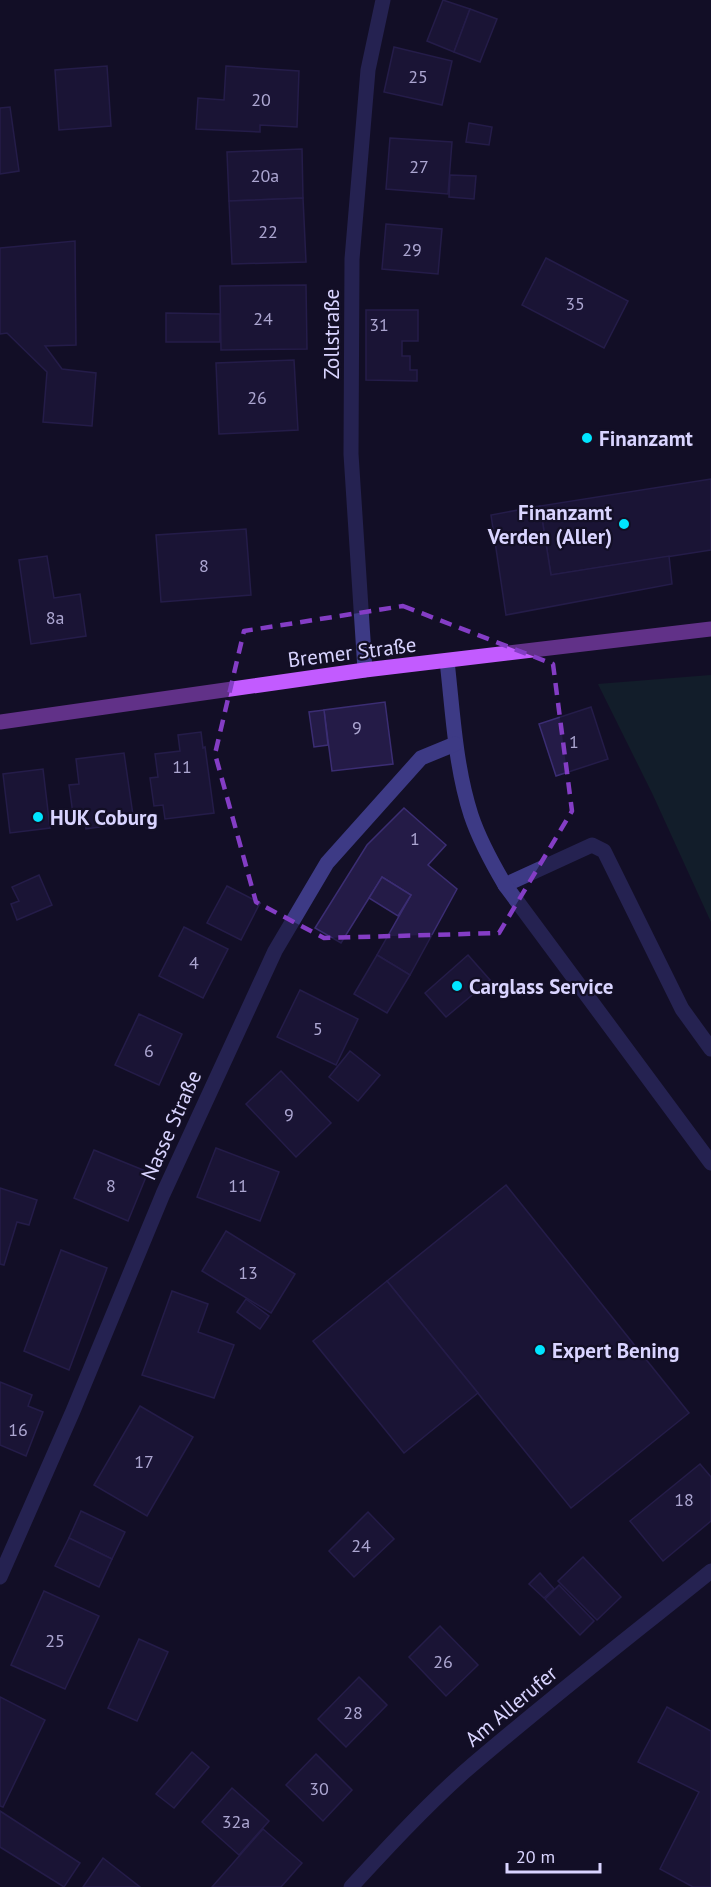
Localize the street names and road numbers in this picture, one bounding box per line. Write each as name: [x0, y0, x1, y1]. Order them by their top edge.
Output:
street label: Zollstraße: [318, 289, 345, 379]
street label: Bremer Straße: [286, 631, 418, 673]
street label: Nasse Straße: [135, 1066, 207, 1184]
street label: Am Allerufer: [459, 1660, 563, 1752]

